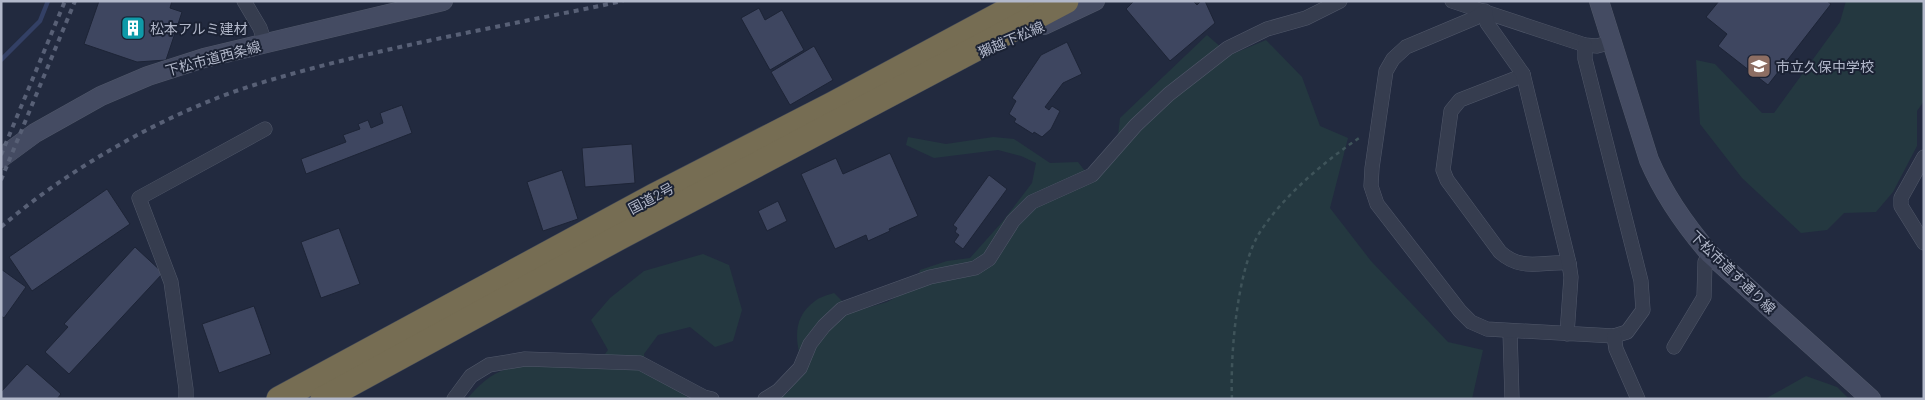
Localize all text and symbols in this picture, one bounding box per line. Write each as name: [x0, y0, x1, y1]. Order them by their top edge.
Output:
building icon: 松本アルミ建材: [120, 15, 146, 41]
street label: 獺越下松線: [975, 18, 1047, 60]
place label: 松本アルミ建材: [150, 20, 248, 37]
street label: 下松市道西条線: [163, 37, 263, 79]
school or university icon: 市立久保中学校: [1746, 53, 1772, 79]
place label: 市立久保中学校: [1776, 58, 1874, 75]
street label: 国道2号: [625, 179, 677, 217]
street label: 下松市道す通り線: [1687, 227, 1779, 317]

